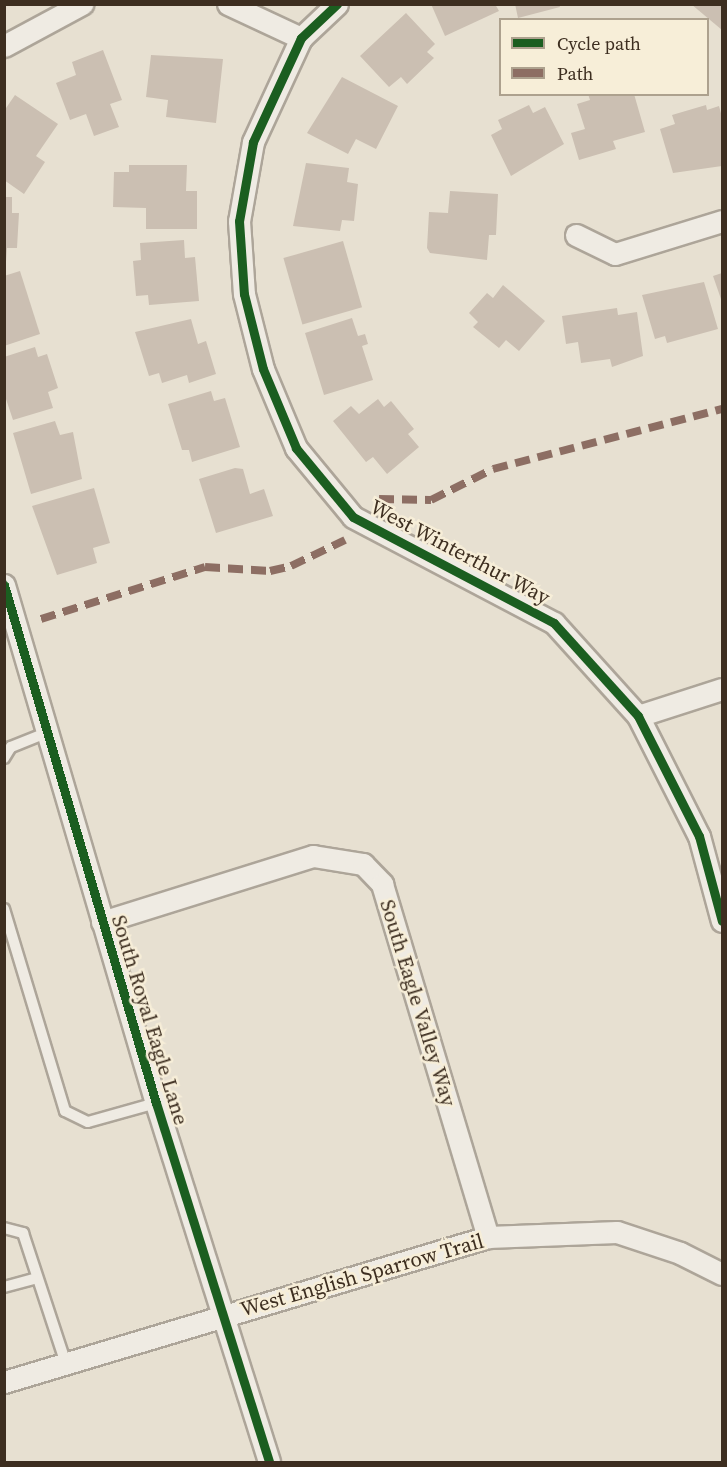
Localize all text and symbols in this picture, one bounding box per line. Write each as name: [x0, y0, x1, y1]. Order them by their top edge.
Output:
legend: [499, 18, 709, 96]
text: Cycle path: [557, 31, 641, 56]
text: Path: [557, 61, 593, 86]
street label: West Winterthur Way: [365, 494, 555, 610]
street label: South Eagle Valley Way: [374, 896, 462, 1110]
street label: South Royal Eagle Lane: [106, 912, 194, 1128]
street label: West English Sparrow Trail: [237, 1228, 487, 1322]

